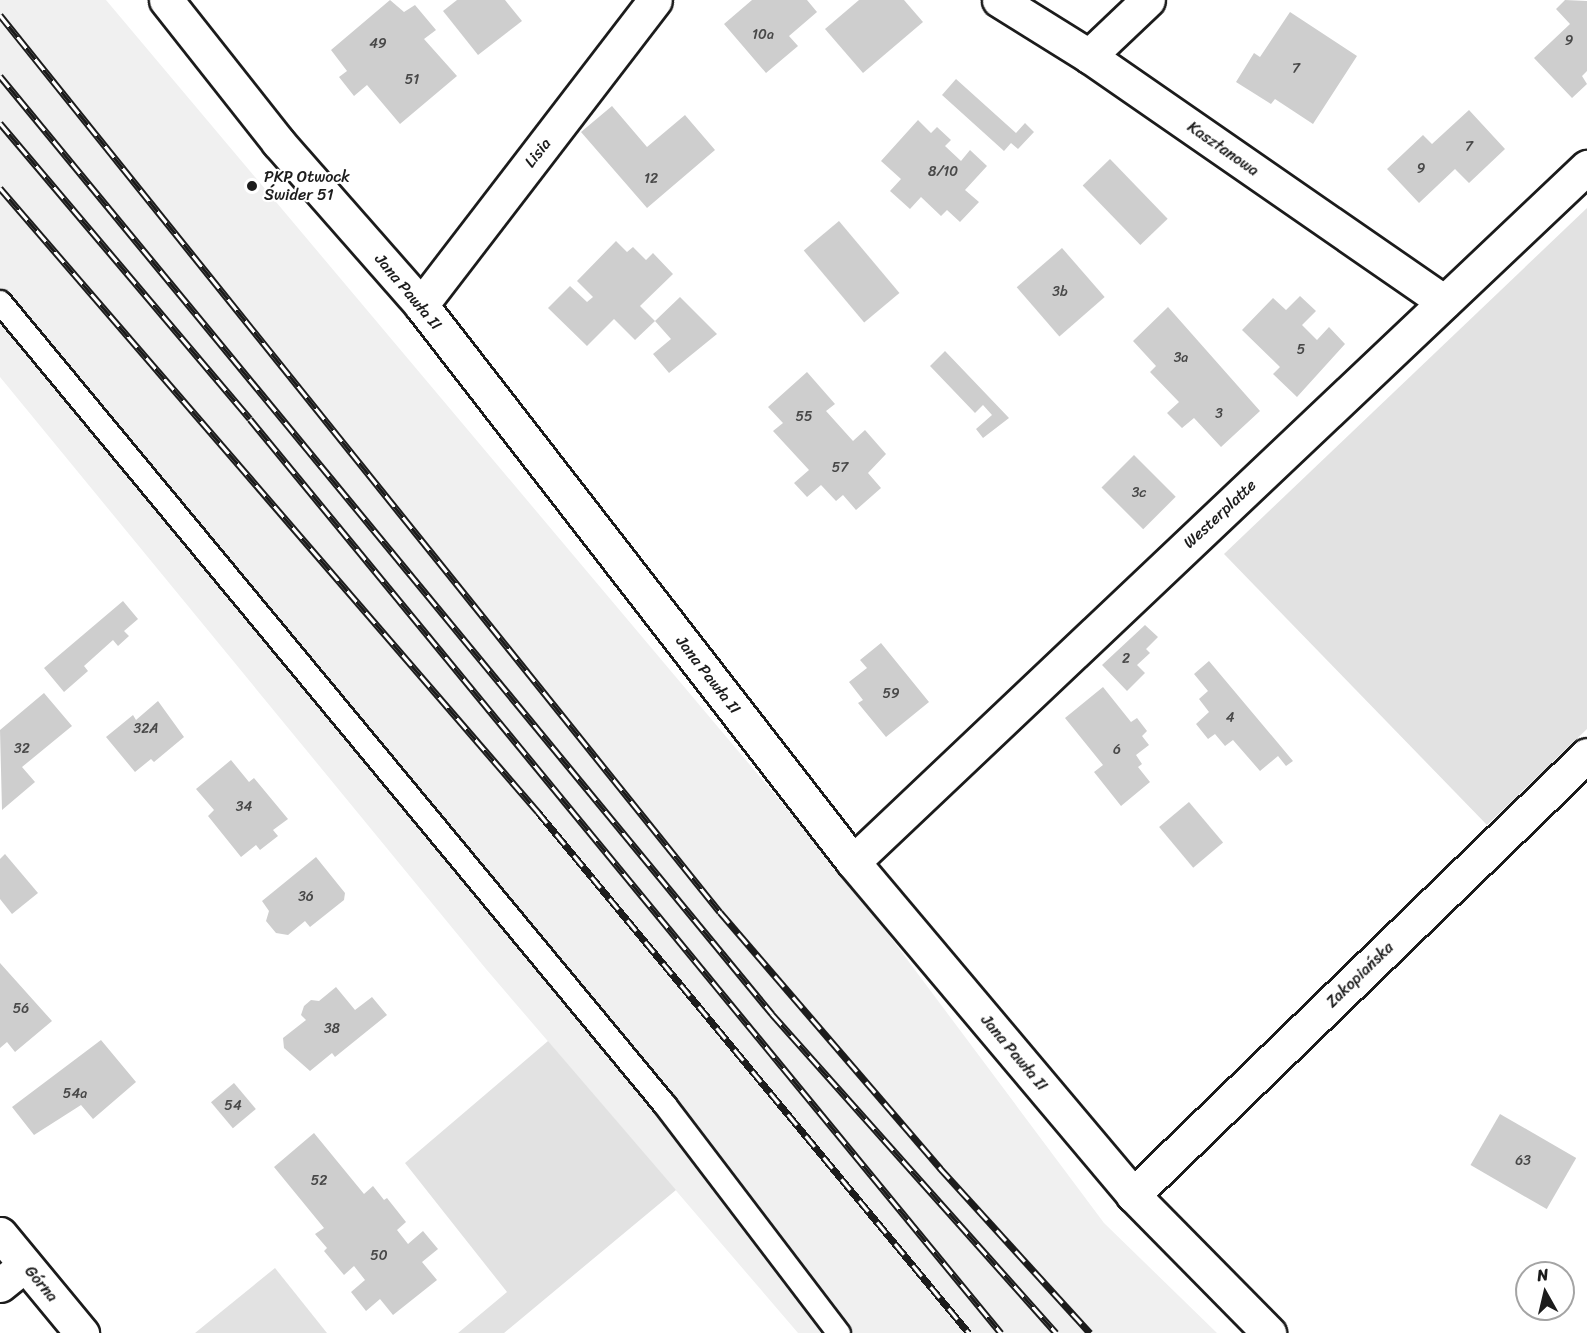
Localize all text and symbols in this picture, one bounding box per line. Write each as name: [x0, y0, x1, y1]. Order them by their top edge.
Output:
house number: 10a: [752, 27, 774, 43]
house number: 9: [1565, 33, 1573, 49]
house number: 49: [369, 36, 387, 52]
house number: 7: [1292, 61, 1300, 77]
house number: 51: [405, 72, 419, 88]
street label: Kasztanowa: [1184, 117, 1262, 181]
street label: Lisia: [521, 135, 555, 171]
house number: 7: [1465, 139, 1473, 155]
house number: 9: [1417, 161, 1425, 177]
house number: 8/10: [928, 164, 958, 180]
place label: PKP Otwock Świder 51: [264, 167, 350, 205]
house number: 12: [644, 171, 658, 187]
marker: PKP Otwock Świder 51: [245, 179, 259, 193]
street label: Jana Pawła II: [370, 250, 446, 334]
house number: 3b: [1052, 284, 1068, 300]
house number: 5: [1297, 342, 1305, 358]
house number: 3a: [1174, 350, 1188, 366]
house number: 3: [1215, 406, 1223, 422]
house number: 55: [795, 409, 813, 425]
house number: 57: [832, 460, 848, 476]
street label: Westerplatte: [1180, 476, 1260, 552]
house number: 3c: [1132, 485, 1146, 501]
street label: Jana Pawła II: [672, 632, 744, 718]
house number: 2: [1122, 651, 1130, 667]
house number: 59: [882, 686, 900, 702]
house number: 4: [1226, 710, 1234, 726]
house number: 32A: [134, 721, 158, 737]
house number: 32: [14, 741, 30, 757]
house number: 6: [1113, 742, 1121, 758]
house number: 34: [236, 799, 252, 815]
house number: 36: [298, 889, 314, 905]
street label: Zakopiańska: [1322, 938, 1398, 1012]
house number: 56: [13, 1001, 29, 1017]
street label: Jana Pawła II: [976, 1011, 1052, 1095]
house number: 38: [324, 1021, 340, 1037]
house number: 54a: [63, 1086, 87, 1102]
house number: 54: [224, 1098, 242, 1114]
house number: 63: [1515, 1153, 1531, 1169]
house number: 52: [311, 1173, 327, 1189]
house number: 50: [370, 1248, 388, 1264]
text: N: [1535, 1260, 1550, 1290]
north arrow: [1515, 1261, 1575, 1321]
street label: Górna: [20, 1262, 62, 1306]

